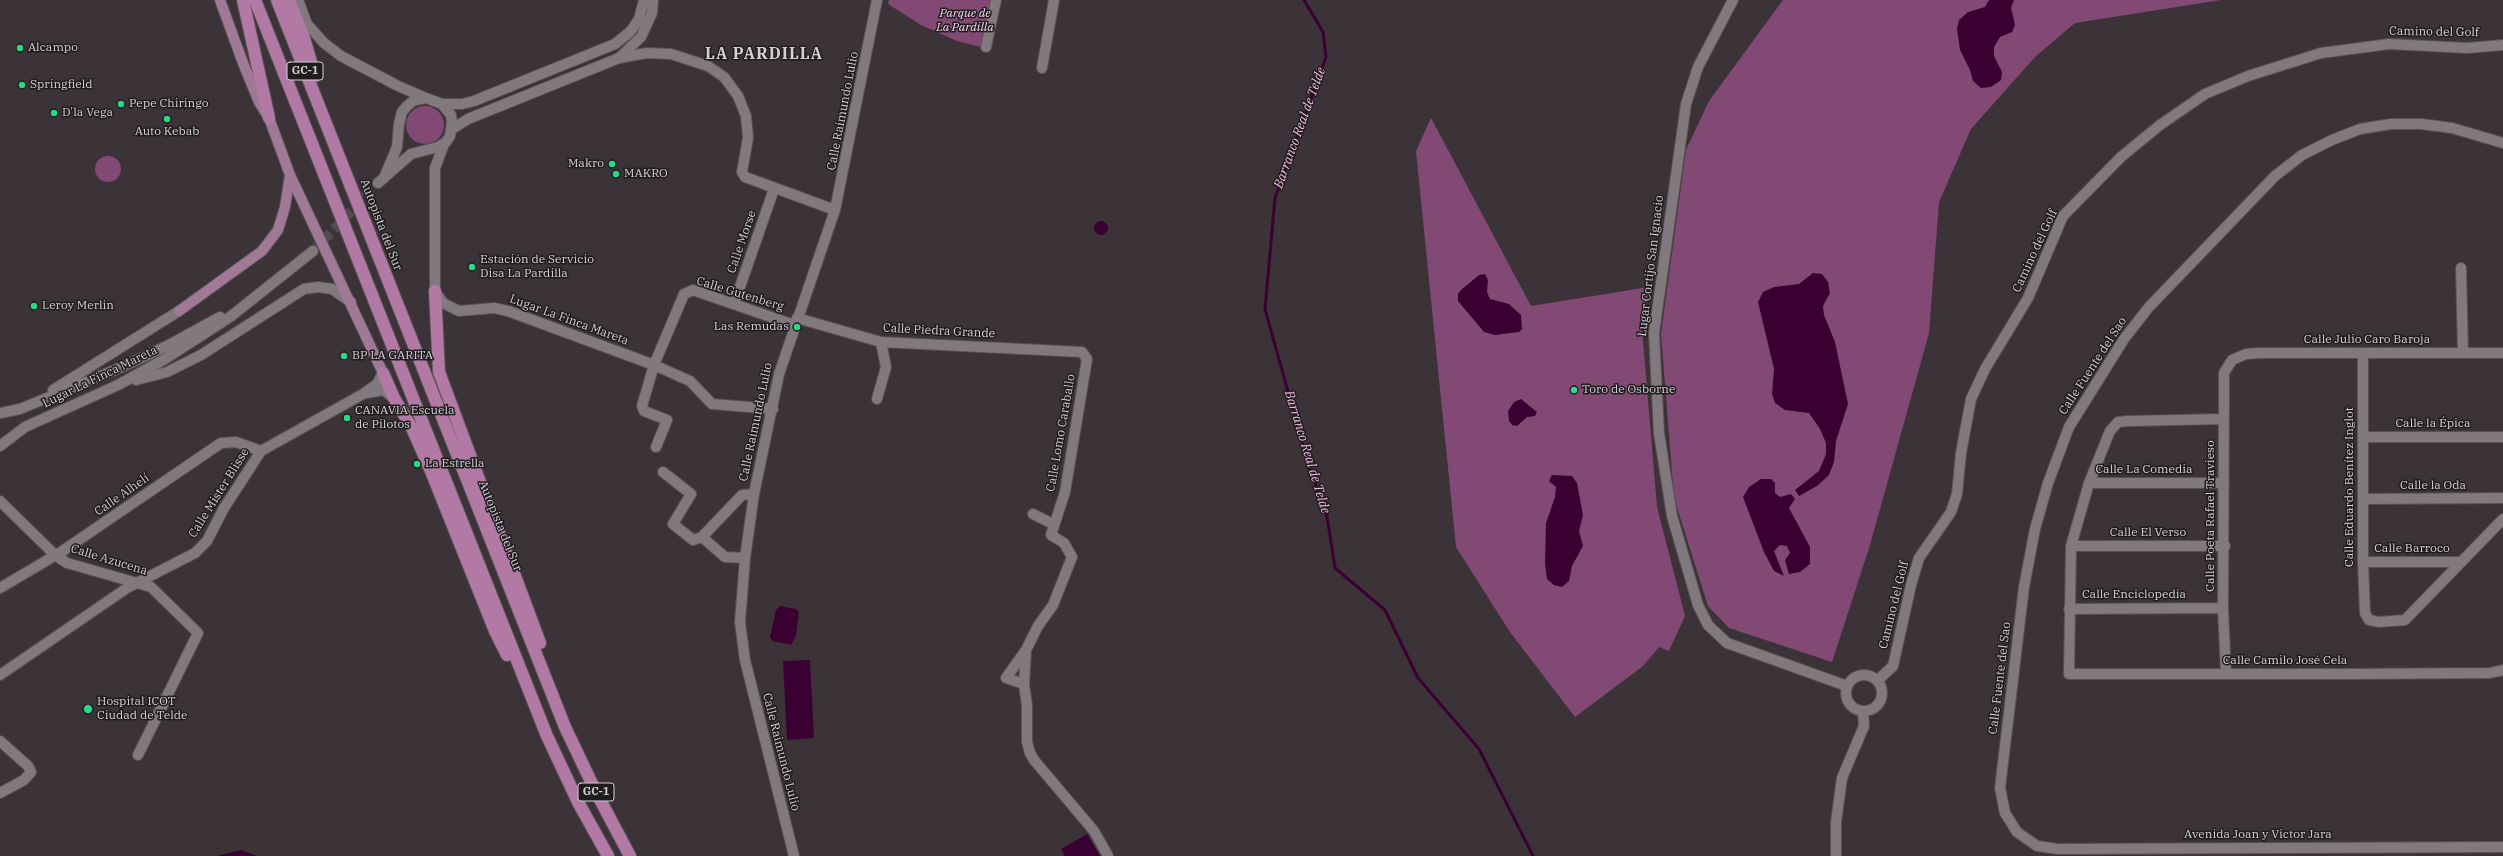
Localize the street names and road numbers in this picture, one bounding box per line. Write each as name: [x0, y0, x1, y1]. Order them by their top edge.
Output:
street label: Camino del Golf: [2389, 24, 2479, 40]
street label: Calle Raimundo Lulio: [824, 50, 862, 172]
road number: GC-1: [287, 62, 323, 80]
street label: Autopista del Sur: [357, 177, 405, 273]
street label: Lugar Cortijo San Ignacio: [1635, 194, 1667, 338]
street label: Camino del Golf: [2009, 207, 2061, 295]
street label: Calle Morse: [725, 209, 759, 275]
street label: Calle Gutenberg: [695, 274, 785, 314]
street label: Lugar La Finca Mareta: [507, 292, 631, 348]
street label: Calle Fuente del Sao: [2056, 315, 2130, 417]
street label: Calle Piedra Grande: [883, 321, 995, 341]
street label: Calle Julio Caro Baroja: [2304, 333, 2430, 347]
street label: Lugar La Finca Mareta: [40, 343, 160, 411]
street label: Calle Raimundo Lulio: [736, 361, 776, 483]
street label: Calle Lomo Caraballo: [1044, 373, 1078, 493]
street label: Calle Eduardo Benítez Inglot: [2343, 407, 2357, 567]
street label: Calle la Épica: [2395, 417, 2471, 431]
street label: Calle Poeta Rafael Travieso: [2204, 440, 2218, 592]
street label: Calle Mister Blisse: [186, 446, 252, 540]
street label: Calle La Comedia: [2095, 463, 2193, 477]
street label: Calle Alhelí: [92, 471, 152, 519]
street label: Autopista del Sur: [475, 478, 525, 574]
street label: Calle la Oda: [2400, 479, 2466, 493]
street label: Calle El Verso: [2110, 526, 2186, 540]
street label: Calle Azucena: [69, 542, 149, 578]
street label: Calle Barroco: [2374, 542, 2450, 556]
street label: Camino del Golf: [1876, 560, 1912, 650]
street label: Calle Enciclopedia: [2082, 588, 2186, 602]
street label: Calle Fuente del Sao: [1986, 621, 2014, 735]
street label: Calle Camilo José Cela: [2223, 654, 2347, 668]
street label: Calle Raimundo Lulio: [759, 692, 803, 812]
road number: GC-1: [578, 783, 614, 801]
street label: Avenida Joan y Victor Jara: [2184, 828, 2332, 842]

